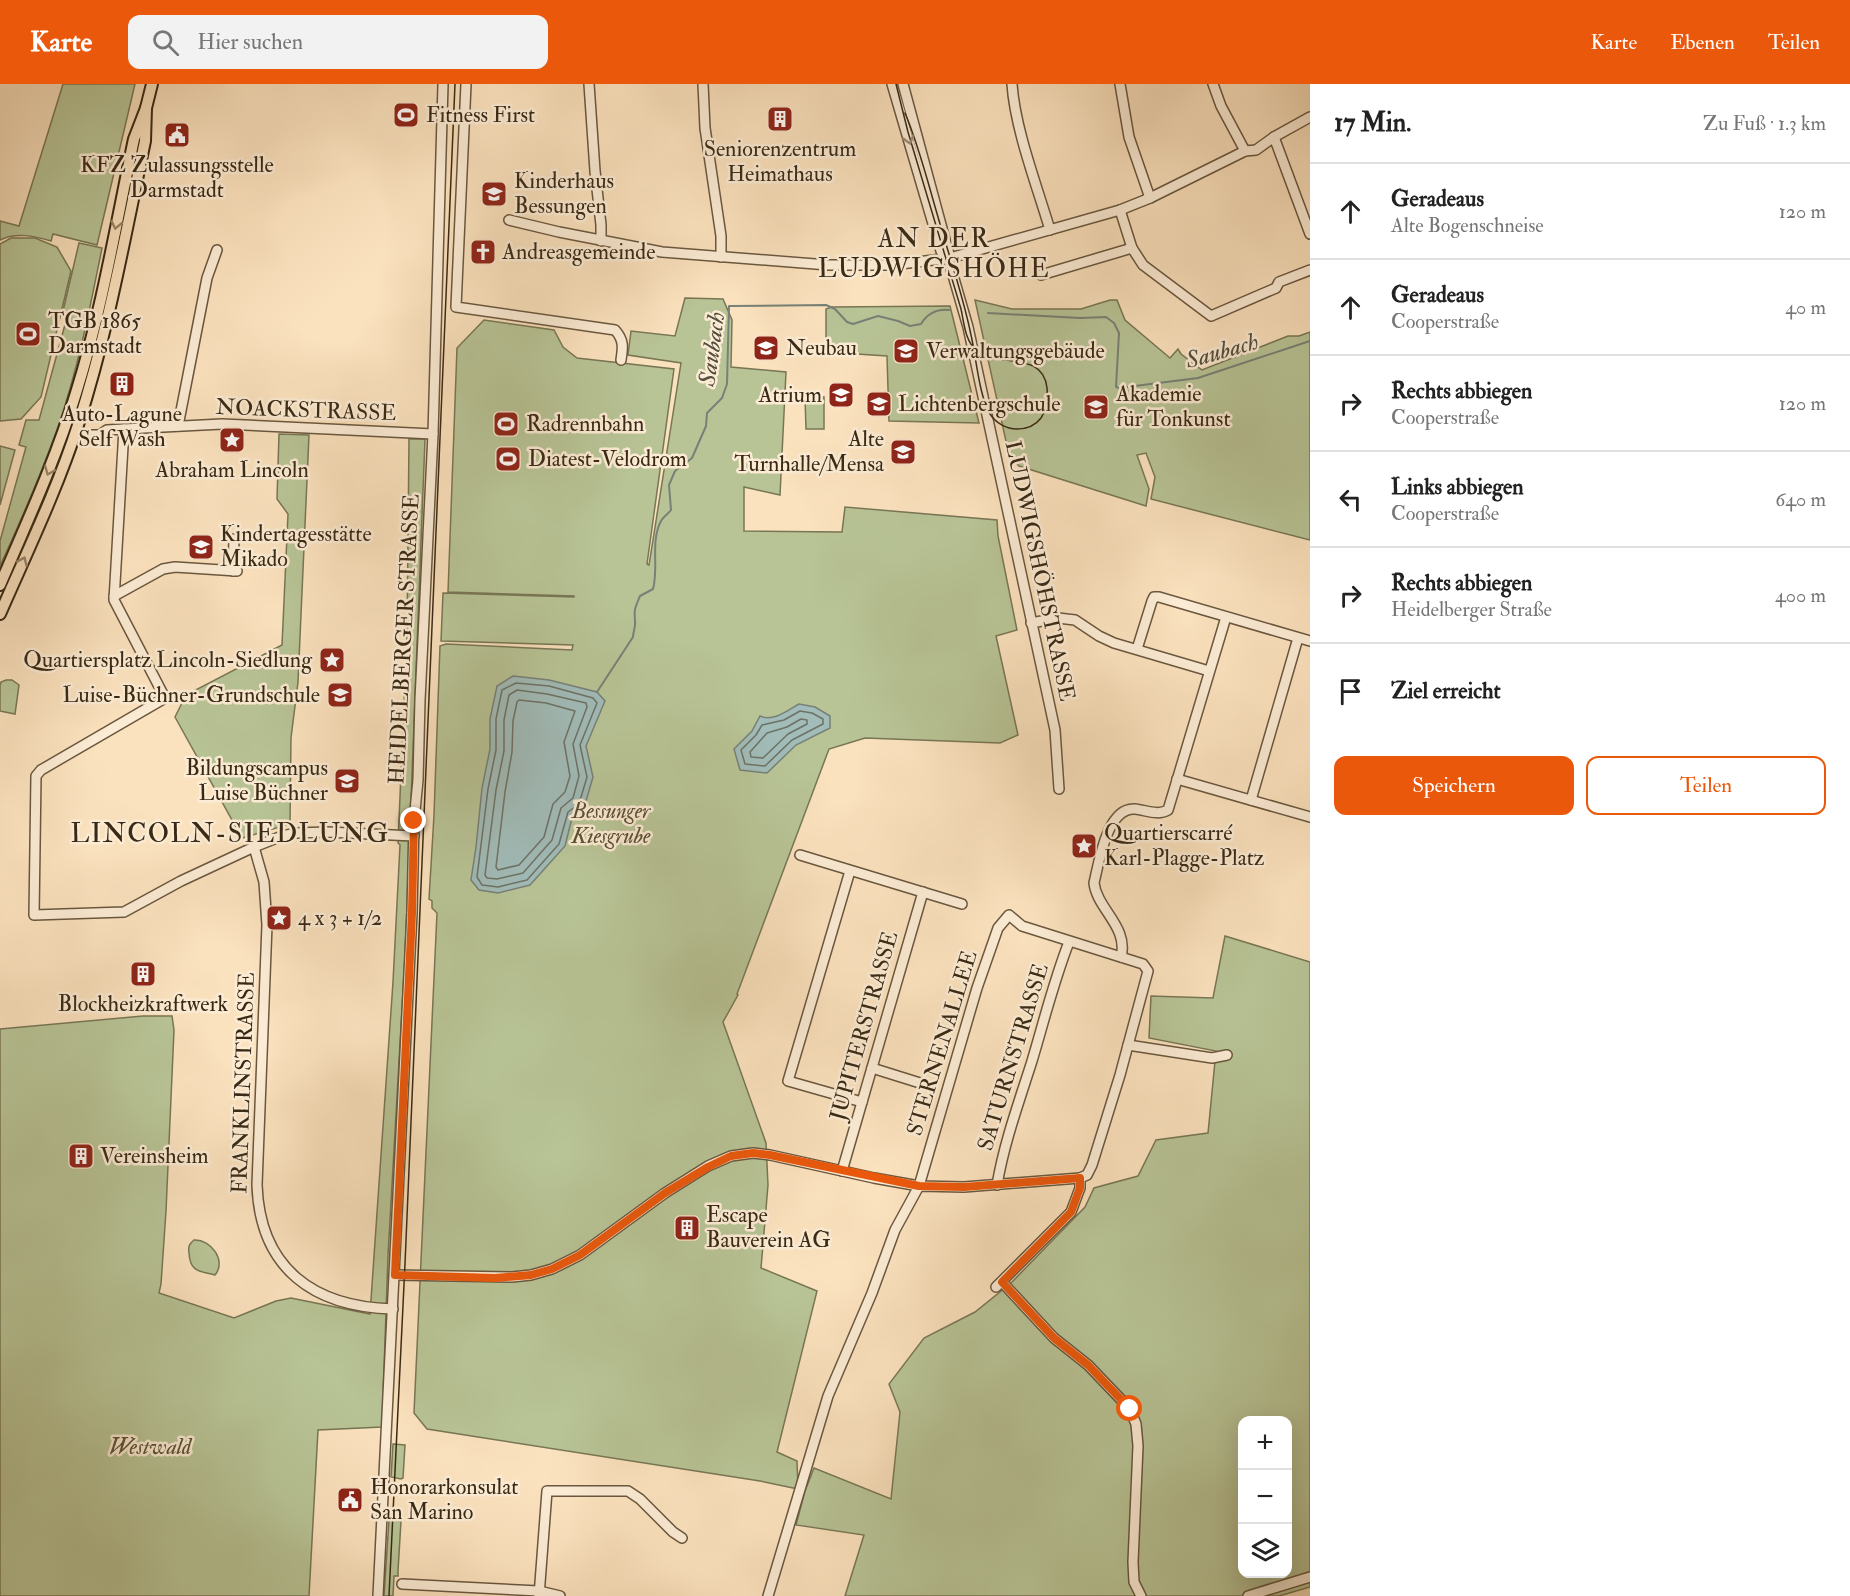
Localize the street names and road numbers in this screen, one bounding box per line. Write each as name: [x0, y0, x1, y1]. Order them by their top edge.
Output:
street label: NOACKSTRASSE: [215, 393, 397, 427]
street label: LUDWIGSHÖHSTRASSE: [999, 438, 1081, 704]
street label: HEIDELBERGER STRASSE: [382, 493, 426, 785]
street label: JUPITERSTRASSE: [823, 928, 904, 1125]
street label: STERNENALLEE: [900, 947, 984, 1139]
street label: SATURNSTRASSE: [971, 960, 1055, 1154]
street label: FRANKLINSTRASSE: [225, 972, 261, 1194]

